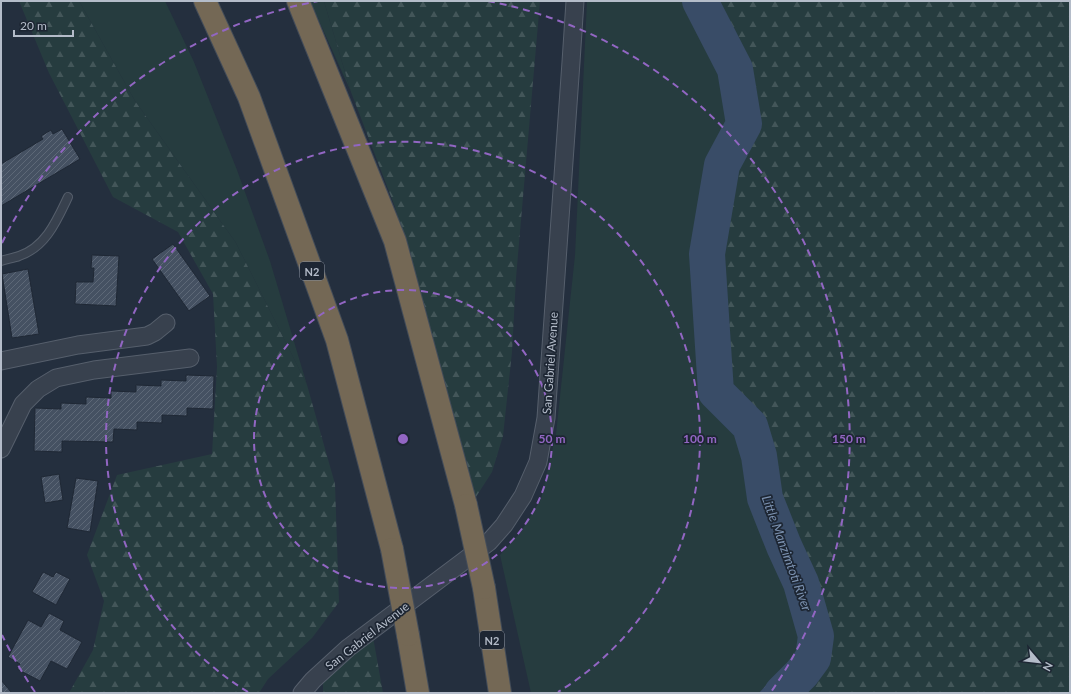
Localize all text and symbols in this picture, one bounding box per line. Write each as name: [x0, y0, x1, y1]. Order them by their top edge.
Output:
scale bar: [14, 12, 73, 38]
text: 20 m: [20, 18, 47, 33]
road number: N2: [300, 262, 324, 280]
street label: San Gabriel Avenue: [539, 311, 561, 415]
text: 50 m: [539, 431, 565, 446]
text: 100 m: [683, 431, 717, 446]
text: 150 m: [832, 431, 866, 446]
centre of rings: [396, 432, 410, 446]
water label: Little Manzimtoti River: [759, 493, 816, 613]
street label: San Gabriel Avenue: [322, 599, 412, 673]
road number: N2: [480, 631, 504, 649]
north arrow: [1019, 642, 1059, 682]
text: N: [1041, 660, 1056, 674]

